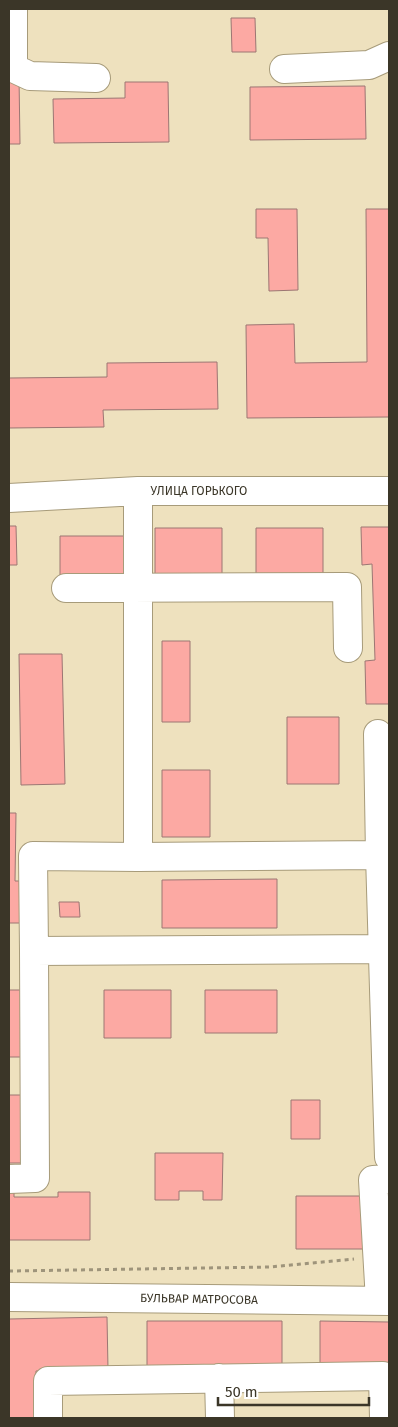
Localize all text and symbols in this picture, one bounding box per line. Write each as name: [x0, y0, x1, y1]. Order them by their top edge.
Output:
street label: УЛИЦА ГОРЬКОГО: [151, 484, 247, 498]
street label: БУЛЬВАР МАТРОСОВА: [140, 1291, 258, 1307]
scale bar: [218, 1374, 369, 1406]
text: 50 m: [225, 1383, 258, 1401]

